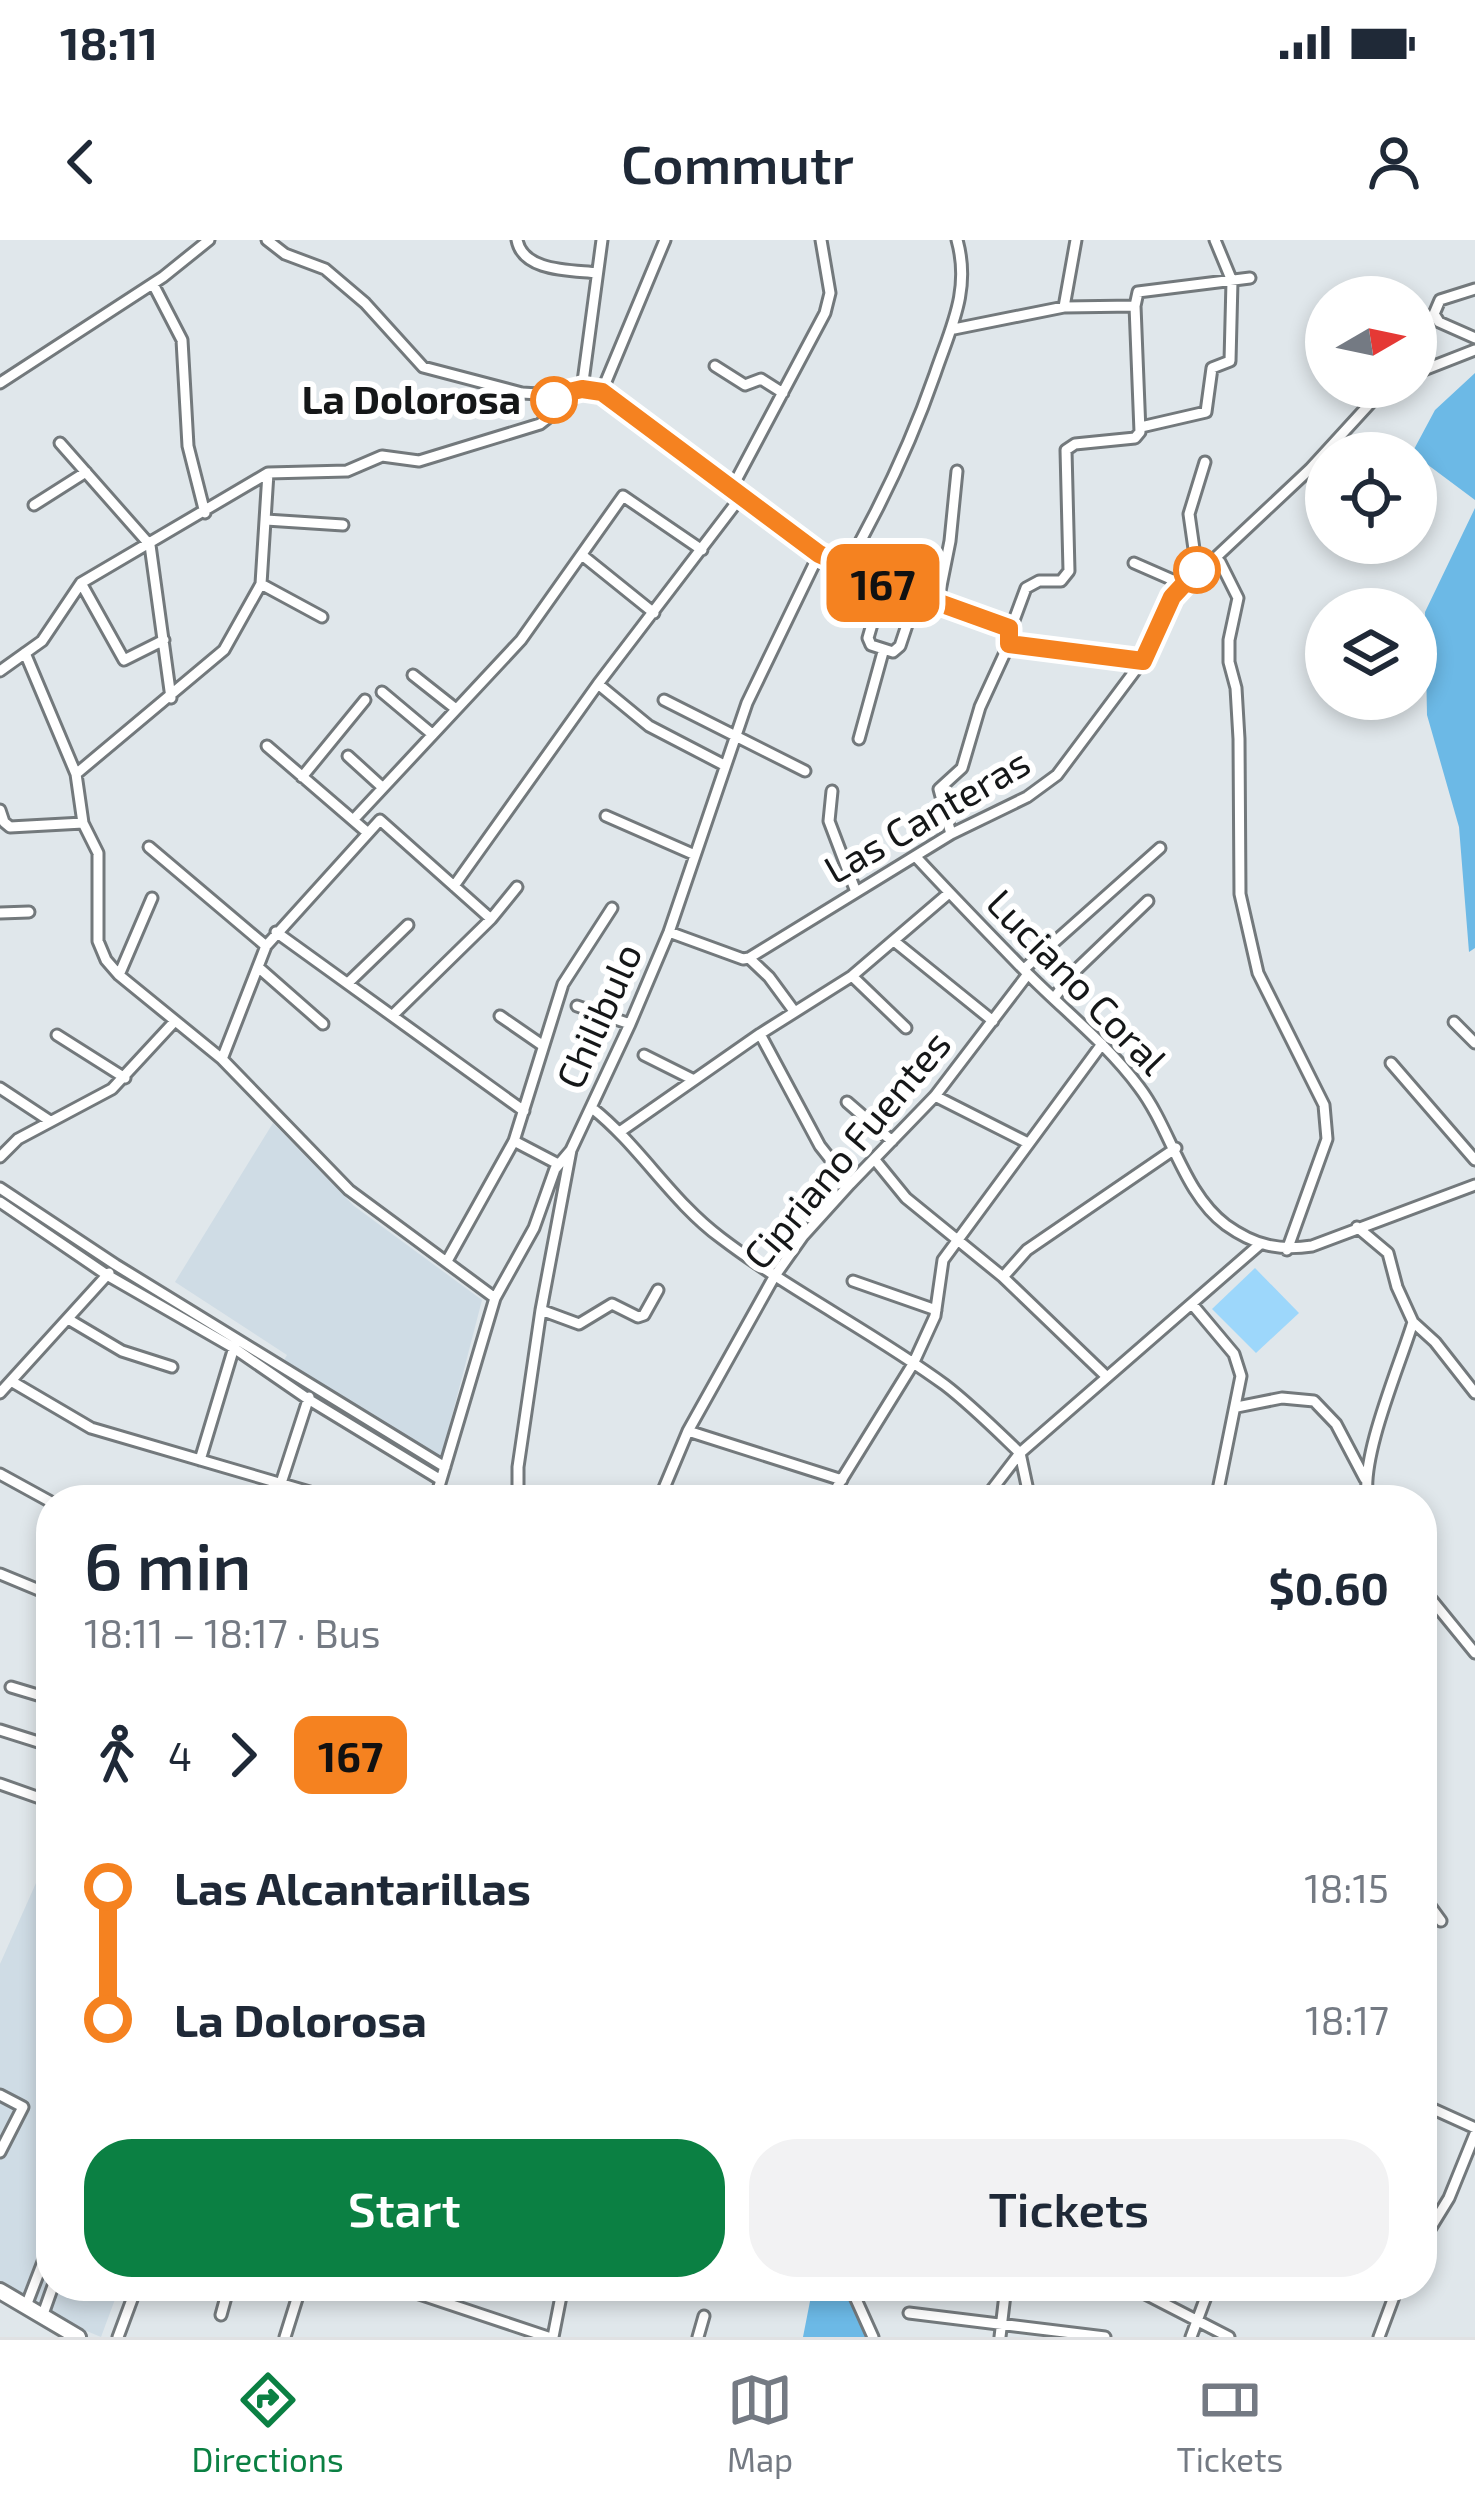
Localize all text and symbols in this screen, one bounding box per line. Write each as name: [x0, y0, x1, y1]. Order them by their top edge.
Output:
text: 18:11: [60, 15, 158, 69]
icon: back: [48, 129, 114, 195]
icon: person: [1361, 129, 1427, 195]
text: Commutr: [621, 130, 854, 195]
north arrow: [1305, 276, 1437, 408]
map controls: [1305, 276, 1437, 720]
place label: La Dolorosa: [302, 375, 521, 422]
marker: La Dolorosa: [532, 378, 576, 422]
button: locate: [1305, 432, 1437, 564]
line badge: 167: [814, 544, 952, 622]
unlabelled marker: [1175, 548, 1219, 592]
text: 167: [850, 558, 916, 608]
button: layers: [1305, 588, 1437, 720]
street label: Las Canteras: [815, 737, 1037, 892]
street label: Luciano Coral: [978, 879, 1178, 1084]
street label: Chilibulo: [545, 935, 650, 1095]
street label: Cipriano Fuentes: [733, 1020, 959, 1278]
text: 6 min: [84, 1524, 251, 1603]
text: $0.60: [1269, 1560, 1389, 1614]
text: 18:11 – 18:17 · Bus: [84, 1609, 381, 1656]
icon: walk: [84, 1722, 150, 1788]
icon: forward: [210, 1722, 276, 1788]
text: 167: [318, 1730, 383, 1780]
text: 4: [168, 1732, 192, 1779]
text: Las Alcantarillas: [174, 1860, 531, 1914]
text: 18:15: [1304, 1864, 1389, 1911]
text: La Dolorosa: [174, 1992, 427, 2046]
text: 18:17: [1305, 1996, 1389, 2043]
button: Start: [84, 2139, 725, 2277]
button: Tickets: [749, 2139, 1389, 2277]
tab: Directions: [192, 2367, 344, 2479]
tab: Map: [727, 2367, 793, 2479]
tab: Tickets: [1176, 2367, 1283, 2479]

